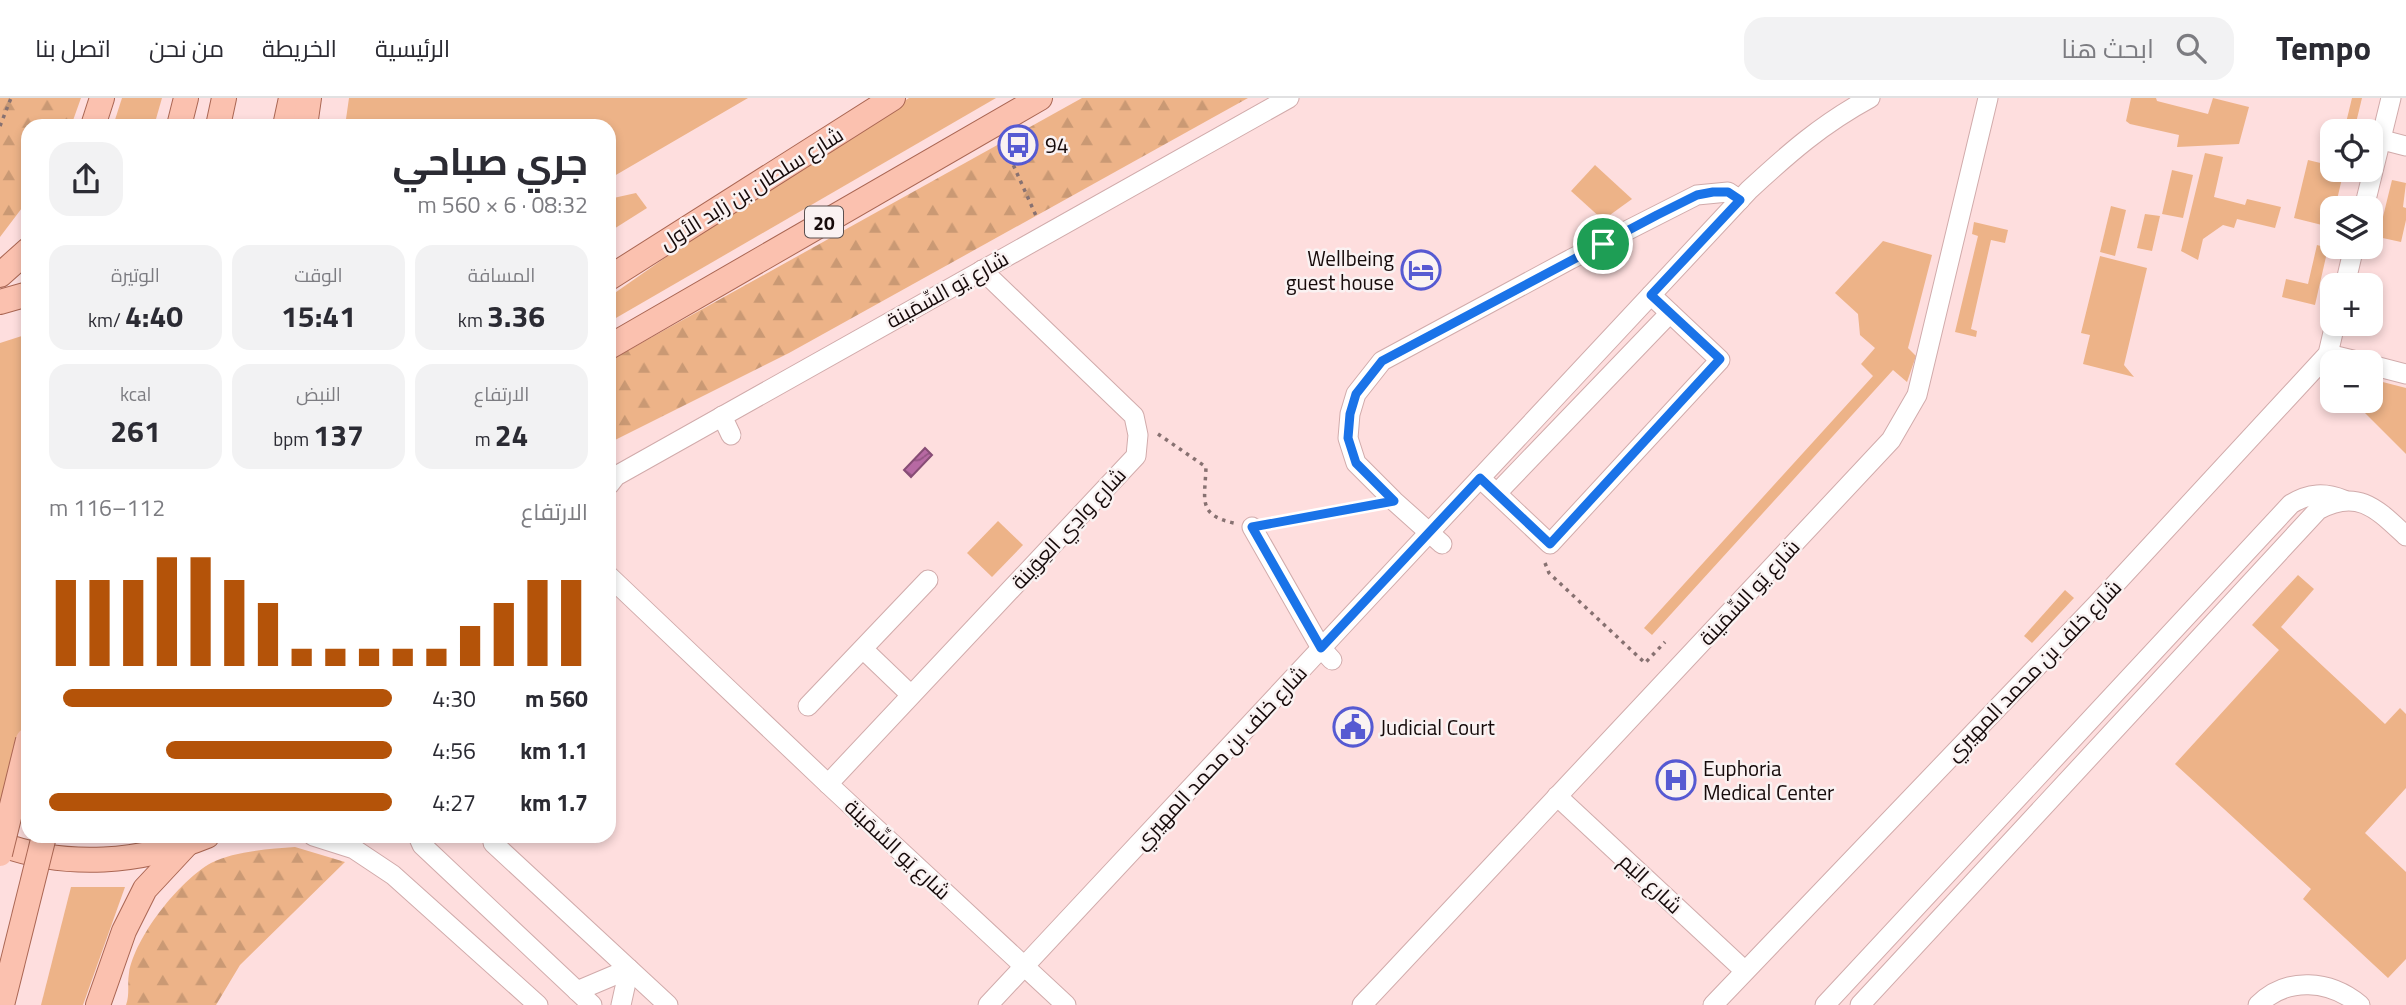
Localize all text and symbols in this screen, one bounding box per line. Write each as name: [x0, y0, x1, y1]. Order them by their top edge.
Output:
search box: [1744, 17, 2234, 80]
text: Tempo: [2276, 23, 2371, 73]
text: ابحث هنا: [2061, 29, 2154, 68]
icon: search: [2172, 29, 2210, 67]
text: اتصل بنا: [35, 30, 111, 66]
text: من نحن: [149, 30, 224, 66]
text: الخريطة: [262, 30, 337, 66]
text: الرئيسية: [375, 30, 450, 66]
street label: شارع سلطان بن زايد الأول: [653, 118, 849, 258]
map controls: [2320, 119, 2383, 413]
button: locate: [2320, 119, 2383, 182]
bus stop icon: 94: [997, 124, 1039, 166]
place label: 94: [1045, 129, 1069, 161]
text: جري صباحي: [392, 132, 588, 190]
button: share: [49, 142, 123, 216]
text: 08:32 · 6 × 560 m: [418, 187, 588, 222]
button: layers: [2320, 196, 2383, 259]
road number: 20: [805, 206, 843, 238]
pin: [1573, 214, 1633, 274]
icon: arrive: [1584, 225, 1622, 263]
street label: شارع يَو السِّمَينة: [880, 242, 1014, 336]
place label: Wellbeing guest house: [1286, 242, 1394, 298]
hotel icon: Wellbeing guest house: [1400, 249, 1442, 291]
text: الوتيرة: [111, 260, 160, 289]
text: الوقت: [294, 260, 343, 289]
text: المسافة: [468, 260, 535, 289]
button: +: [2320, 273, 2383, 336]
text: 4:40: [125, 293, 183, 339]
text: 15:41: [281, 293, 356, 339]
text: 3.36: [487, 293, 545, 339]
text: /km: [88, 305, 125, 334]
text: km: [458, 305, 487, 334]
button: −: [2320, 350, 2383, 413]
text: kcal: [120, 379, 151, 408]
text: النبض: [296, 379, 341, 408]
text: الارتفاع: [474, 379, 529, 408]
text: 261: [110, 408, 161, 454]
text: 137: [313, 412, 364, 458]
text: 24: [495, 412, 528, 458]
text: bpm: [273, 424, 313, 453]
text: m: [475, 424, 495, 453]
street label: شارع وادِي العِوَينة: [1003, 460, 1134, 597]
text: 112–116 m: [49, 490, 165, 525]
text: الارتفاع: [521, 494, 588, 529]
street label: شارع يَو السِّمَينة: [1691, 531, 1807, 653]
street label: شارع خلف بن محمد المهيري: [1937, 572, 2129, 769]
street label: شارع خلف بن محمد المهيري: [1126, 658, 1315, 857]
text: 4:30: [432, 681, 476, 716]
text: 560 m: [525, 681, 588, 716]
public building icon: Judicial Court: [1332, 706, 1374, 748]
place label: Judicial Court: [1380, 711, 1495, 743]
text: 4:56: [432, 733, 476, 768]
text: 1.1 km: [520, 733, 588, 768]
place label: Euphoria Medical Center: [1703, 752, 1834, 808]
hospital icon: Euphoria Medical Center: [1655, 759, 1697, 801]
text: 4:27: [432, 785, 476, 820]
text: 1.7 km: [520, 785, 588, 820]
street label: شارع يَو السِّمَينة: [837, 791, 959, 907]
street label: شارع اليَم: [1612, 845, 1690, 921]

